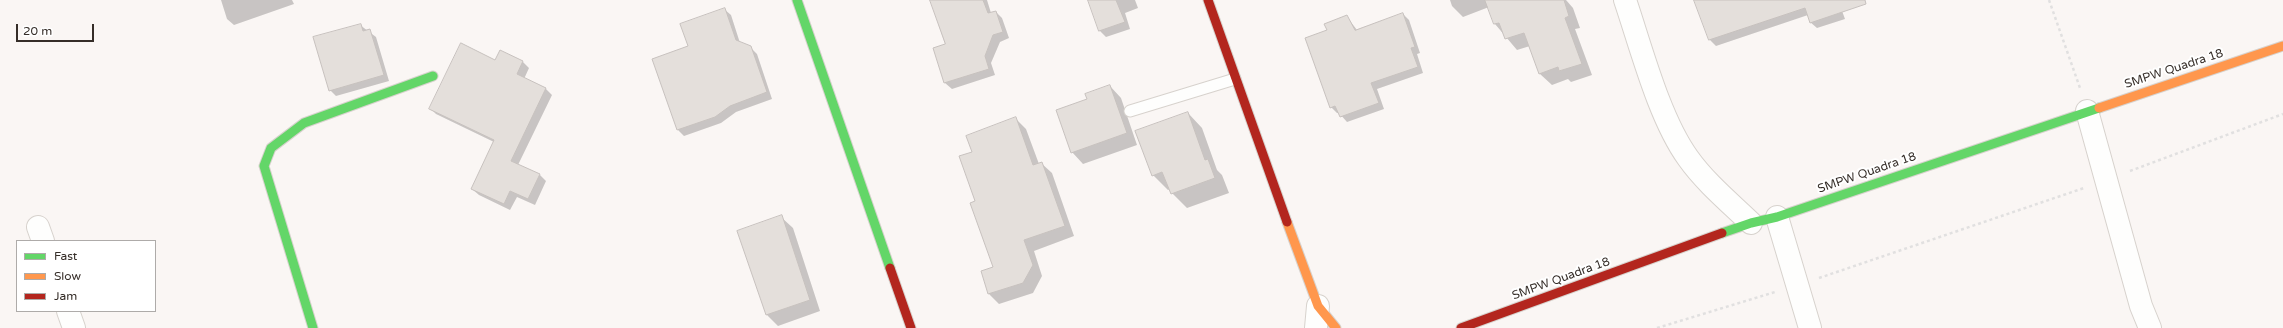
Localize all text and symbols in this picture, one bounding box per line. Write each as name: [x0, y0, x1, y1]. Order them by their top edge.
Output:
scale bar: [18, 16, 96, 42]
text: 20 m: [23, 24, 52, 38]
street label: SMPW Quadra 18: [2123, 46, 2225, 92]
street label: SMPW Quadra 18: [1816, 149, 1918, 197]
legend: [16, 240, 156, 312]
text: Fast: [54, 249, 77, 263]
street label: SMPW Quadra 18: [1510, 255, 1612, 303]
text: Slow: [54, 269, 81, 283]
text: Jam: [54, 289, 77, 303]

